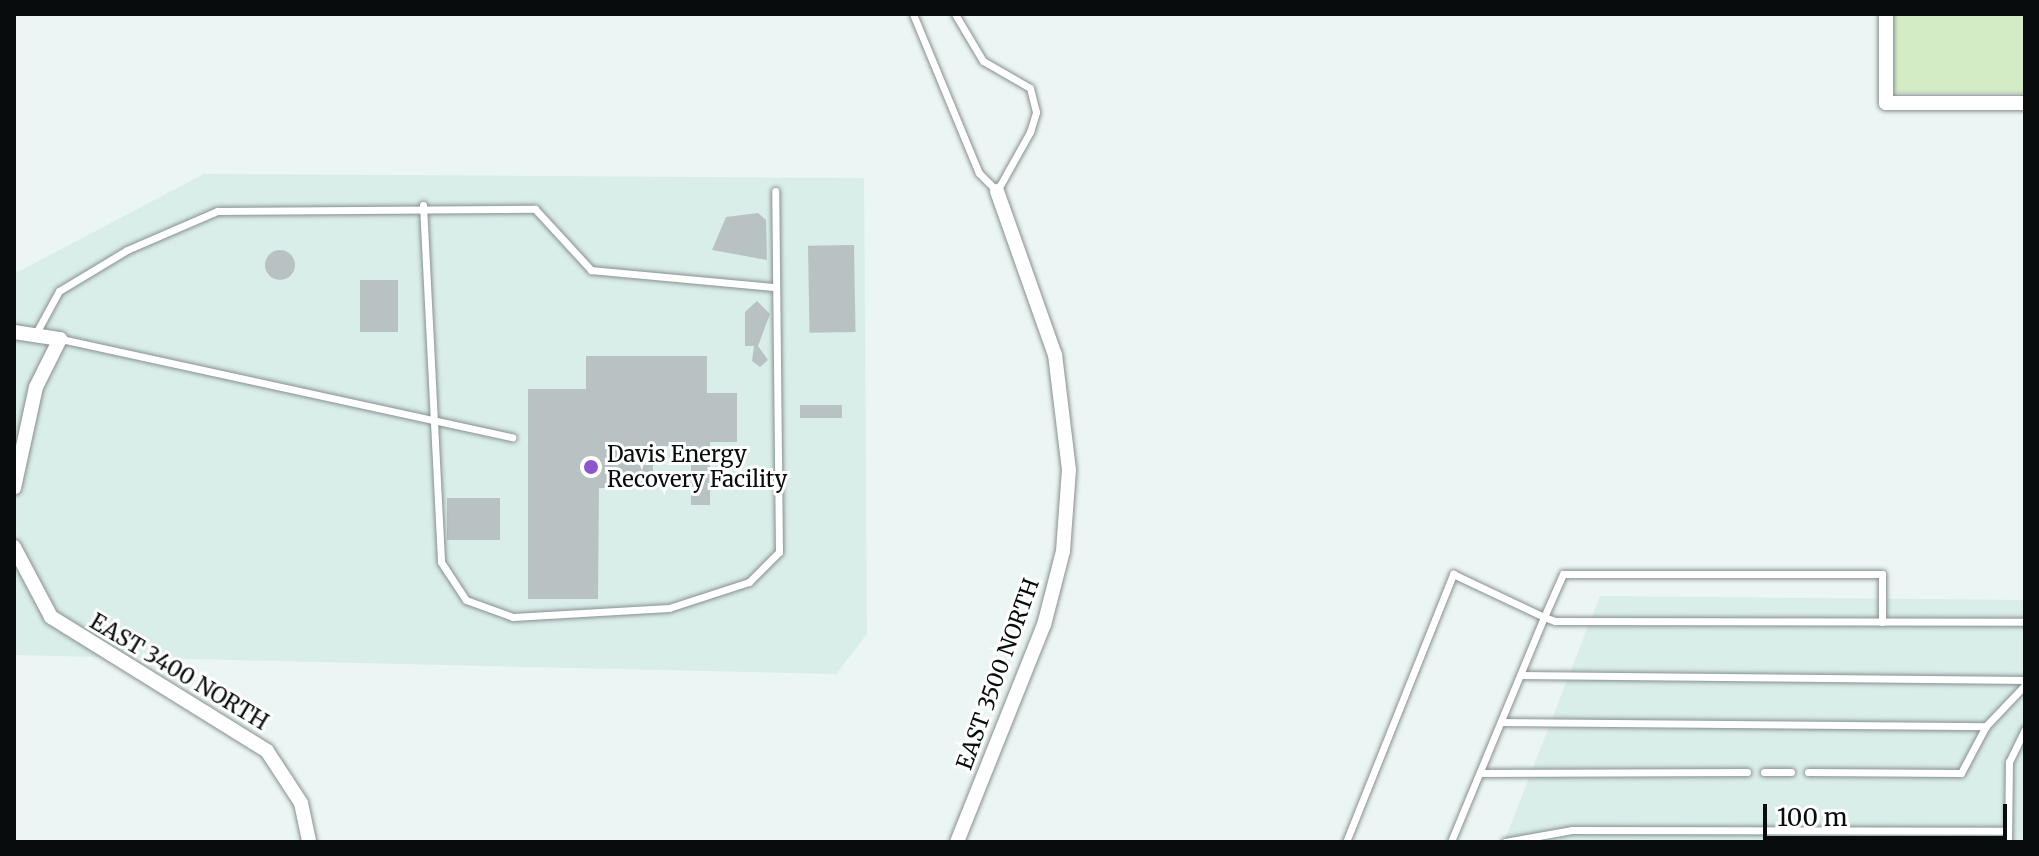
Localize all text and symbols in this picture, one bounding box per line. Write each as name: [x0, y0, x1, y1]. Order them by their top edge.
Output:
place label: Davis Energy Recovery Facility: [607, 441, 787, 492]
marker: Davis Energy Recovery Facility: [582, 458, 600, 476]
street label: EAST 3500 NORTH: [951, 575, 1045, 773]
street label: EAST 3400 NORTH: [85, 608, 273, 736]
scale bar: [1767, 788, 2011, 838]
text: 100 m: [1777, 802, 1847, 833]

